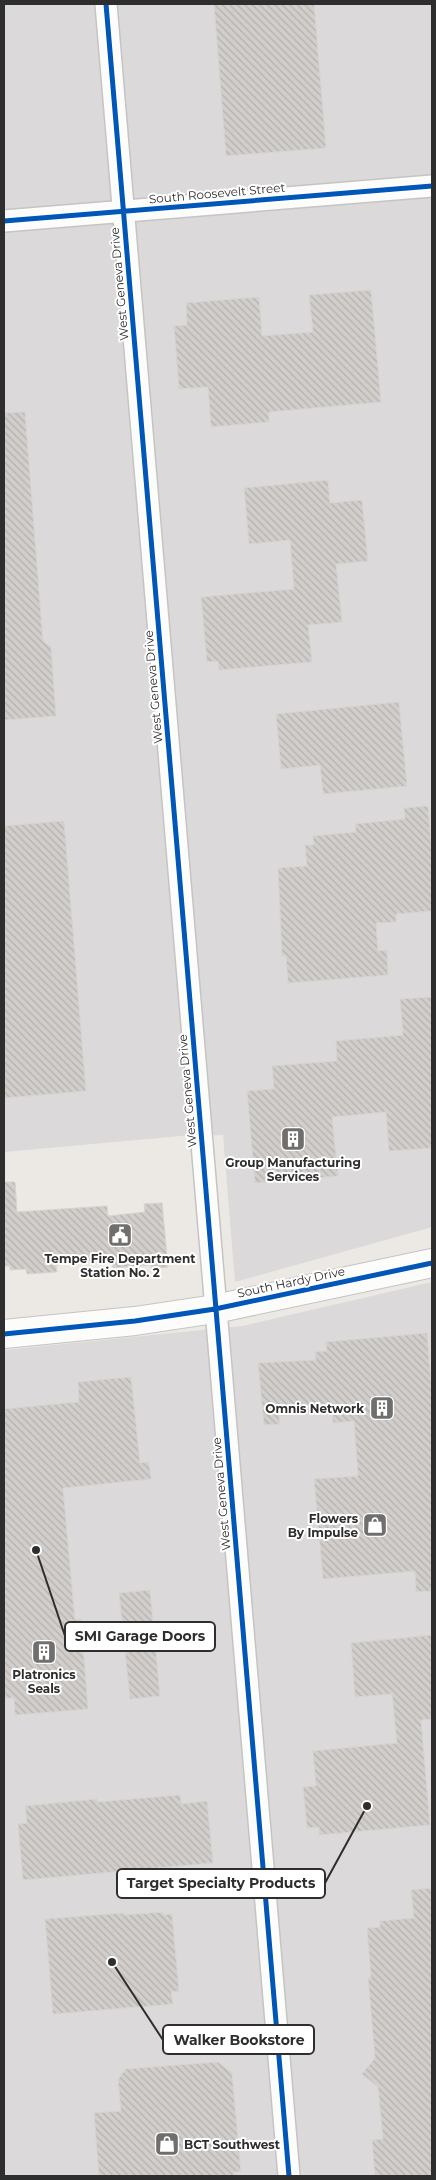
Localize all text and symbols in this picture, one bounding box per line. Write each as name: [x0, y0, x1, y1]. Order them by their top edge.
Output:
street label: South Roosevelt Street: [148, 180, 286, 206]
street label: West Geneva Drive: [107, 227, 131, 341]
street label: West Geneva Drive: [141, 630, 165, 744]
street label: West Geneva Drive: [175, 1034, 199, 1148]
building icon: Group Manufacturing Services: [280, 1126, 306, 1152]
place label: Group Manufacturing Services: [225, 1155, 361, 1184]
public building icon: Tempe Fire Department Station No. 2: [107, 1222, 133, 1248]
place label: Tempe Fire Department Station No. 2: [45, 1251, 196, 1280]
street label: South Hardy Drive: [236, 1263, 346, 1301]
building icon: Omnis Network: [369, 1395, 395, 1421]
place label: Omnis Network: [265, 1401, 364, 1416]
street label: West Geneva Drive: [209, 1437, 233, 1551]
place label: Flowers By Impulse: [288, 1511, 359, 1540]
shop icon: Flowers By Impulse: [362, 1512, 388, 1538]
callout: SMI Garage Doors: [65, 1622, 215, 1651]
text: SMI Garage Doors: [75, 1627, 206, 1645]
building icon: Platronics Seals: [31, 1639, 57, 1665]
place label: Platronics Seals: [12, 1667, 76, 1696]
callout: Target Specialty Products: [117, 1869, 325, 1898]
text: Target Specialty Products: [127, 1874, 316, 1892]
callout: Walker Bookstore: [163, 2025, 314, 2054]
text: Walker Bookstore: [173, 2031, 305, 2049]
shop icon: BCT Southwest: [154, 2131, 180, 2157]
place label: BCT Southwest: [184, 2137, 281, 2152]

